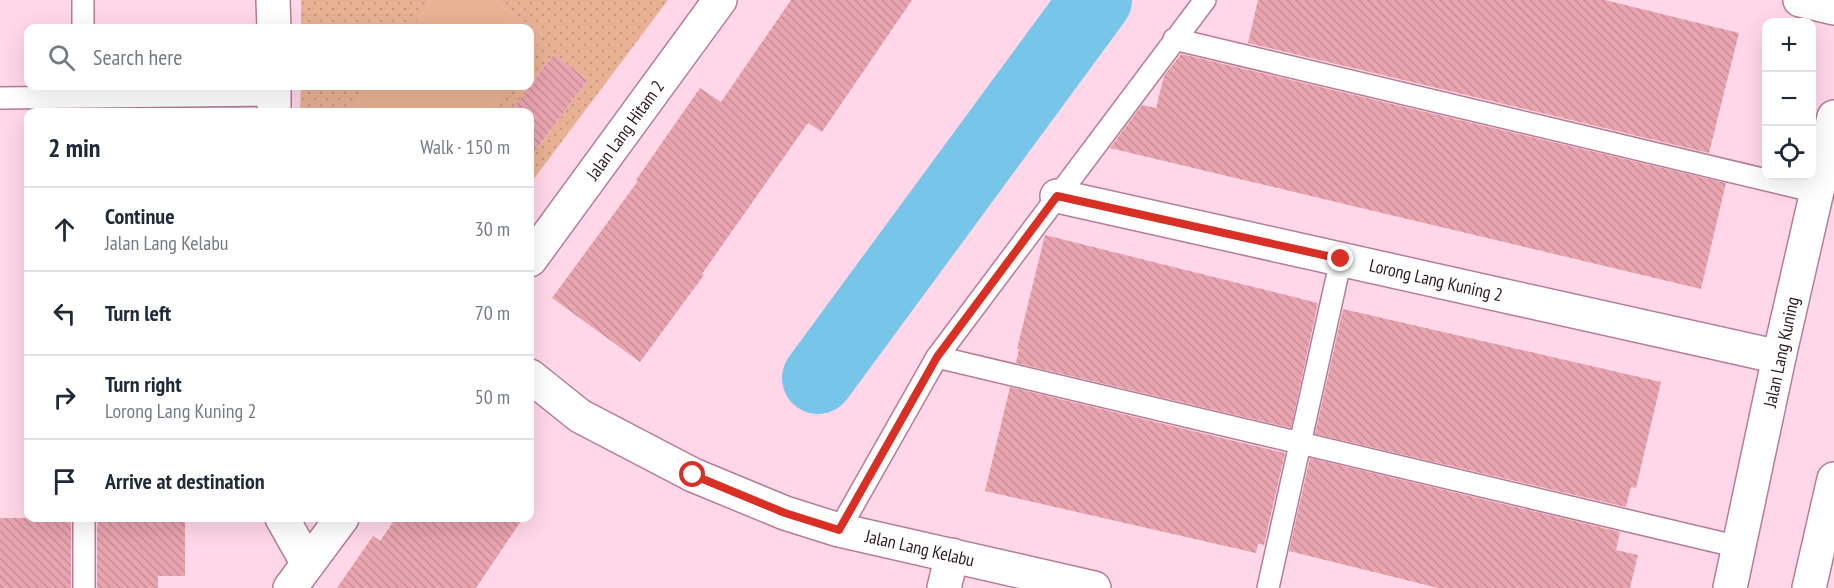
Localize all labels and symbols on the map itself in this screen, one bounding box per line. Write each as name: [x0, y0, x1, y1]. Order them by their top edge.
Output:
street label: Jalan Lang Hitam 2: [580, 76, 669, 185]
route end: [1327, 245, 1353, 271]
street label: Lorong Lang Kuning 2: [1367, 253, 1505, 307]
street label: Jalan Lang Kuning: [1758, 295, 1804, 410]
route start: [679, 461, 705, 487]
street label: Jalan Lang Kelabu: [862, 524, 977, 572]

